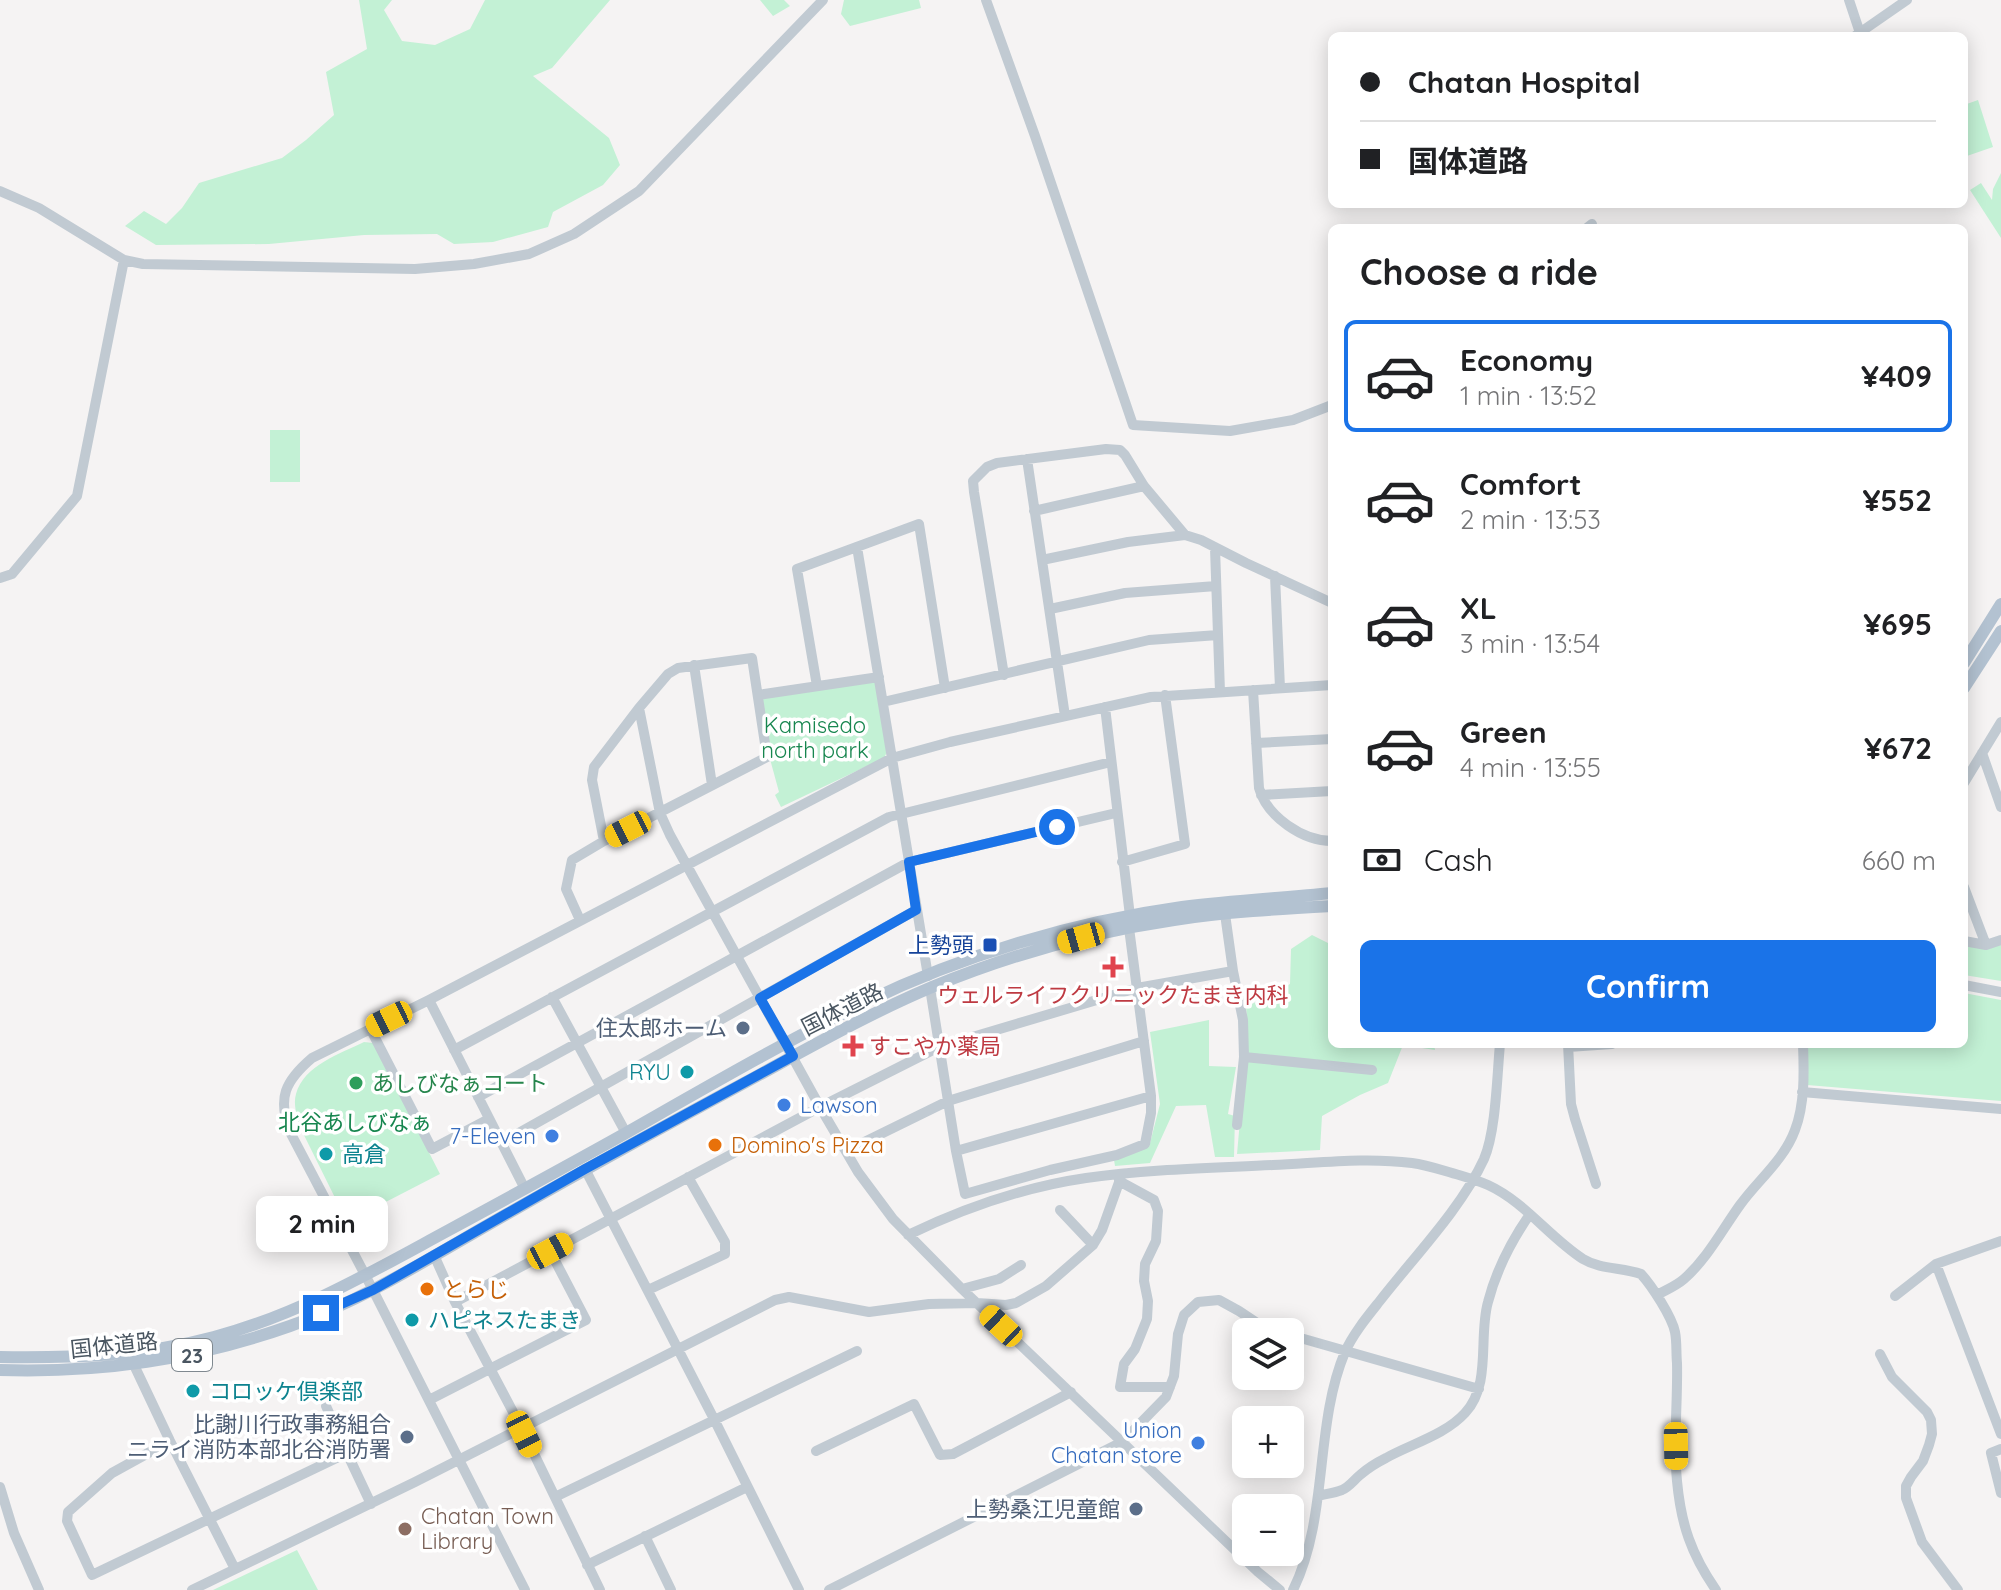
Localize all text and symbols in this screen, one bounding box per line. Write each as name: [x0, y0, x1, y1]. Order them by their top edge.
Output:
text: Chatan Hospital: [1408, 63, 1641, 101]
text: 国体道路: [1408, 142, 1528, 180]
text: Choose a ride: [1360, 249, 1598, 294]
icon: car: [1364, 340, 1436, 412]
text: Economy: [1460, 341, 1593, 379]
text: ¥409: [1861, 357, 1932, 395]
text: 1 min · 13:52: [1460, 379, 1597, 412]
icon: car: [1364, 464, 1436, 536]
text: Comfort: [1460, 465, 1581, 503]
text: ¥552: [1862, 481, 1932, 519]
text: 2 min · 13:53: [1460, 503, 1601, 536]
icon: car: [1364, 588, 1436, 660]
text: XL: [1460, 589, 1497, 627]
text: ¥695: [1863, 605, 1932, 643]
text: 3 min · 13:54: [1460, 627, 1600, 660]
park label: Kamisedo north park: [761, 711, 869, 764]
icon: car: [1364, 712, 1436, 784]
text: Green: [1460, 713, 1547, 751]
text: ¥672: [1864, 729, 1932, 767]
text: 4 min · 13:55: [1460, 751, 1601, 784]
car: [601, 807, 655, 851]
route start: [1039, 809, 1075, 845]
icon: cash: [1360, 838, 1404, 882]
text: Cash: [1424, 841, 1493, 879]
text: 660 m: [1862, 844, 1936, 877]
car: [1055, 920, 1107, 956]
place label: 上勢頭: [908, 931, 974, 959]
marker: 上勢頭: [981, 936, 999, 954]
button: Confirm: [1360, 940, 1936, 1032]
marker: ウェルライフクリニックたまき内科: [1102, 956, 1124, 978]
street label: 国体道路: [796, 977, 888, 1041]
place label: ウェルライフクリニックたまき内科: [937, 981, 1289, 1009]
car: [362, 998, 416, 1040]
place label: 住太郎ホーム: [596, 1014, 727, 1042]
marker: 住太郎ホーム: [734, 1019, 752, 1037]
place label: すこやか薬局: [869, 1032, 1001, 1060]
marker: すこやか薬局: [844, 1037, 862, 1055]
place label: RYU: [629, 1058, 671, 1086]
marker: RYU: [678, 1063, 696, 1081]
place label: あしびなぁコート: [372, 1069, 548, 1097]
marker: あしびなぁコート: [347, 1074, 365, 1092]
place label: Lawson: [800, 1091, 878, 1119]
marker: Lawson: [775, 1096, 793, 1114]
park label: 北谷あしびなぁ: [278, 1108, 432, 1136]
place label: 7-Eleven: [450, 1122, 536, 1150]
marker: 7-Eleven: [543, 1127, 561, 1145]
place label: Domino's Pizza: [731, 1131, 884, 1159]
marker: Domino's Pizza: [706, 1136, 724, 1154]
place label: 高倉: [342, 1140, 386, 1168]
marker: 高倉: [317, 1145, 335, 1163]
callout: 2 min: [255, 1197, 387, 1253]
text: 2 min: [288, 1207, 356, 1240]
car: [523, 1229, 577, 1273]
place label: とらじ: [443, 1275, 509, 1303]
marker: とらじ: [418, 1280, 436, 1298]
route end: [303, 1295, 339, 1331]
car: [975, 1301, 1027, 1351]
place label: ハピネスたまき: [428, 1306, 581, 1334]
marker: ハピネスたまき: [403, 1311, 421, 1329]
map controls: [1232, 1318, 1304, 1566]
button: layers: [1232, 1318, 1304, 1390]
street label: 国体道路: [69, 1326, 159, 1364]
road number: 23: [172, 1339, 212, 1371]
place label: コロッケ倶楽部: [209, 1377, 363, 1405]
marker: コロッケ倶楽部: [184, 1382, 202, 1400]
button: +: [1232, 1406, 1304, 1478]
car: [503, 1407, 545, 1461]
place label: 比謝川行政事務組合 ニライ消防本部北谷消防署: [127, 1410, 391, 1463]
place label: Union Chatan store: [1051, 1416, 1182, 1469]
car: [1664, 1422, 1688, 1470]
marker: 比謝川行政事務組合 ニライ消防本部北谷消防署: [398, 1428, 416, 1446]
marker: Union Chatan store: [1189, 1434, 1207, 1452]
button: −: [1232, 1494, 1304, 1566]
place label: 上勢桑江児童館: [966, 1495, 1120, 1523]
marker: 上勢桑江児童館: [1127, 1500, 1145, 1518]
place label: Chatan Town Library: [421, 1502, 554, 1555]
marker: Chatan Town Library: [396, 1520, 414, 1538]

